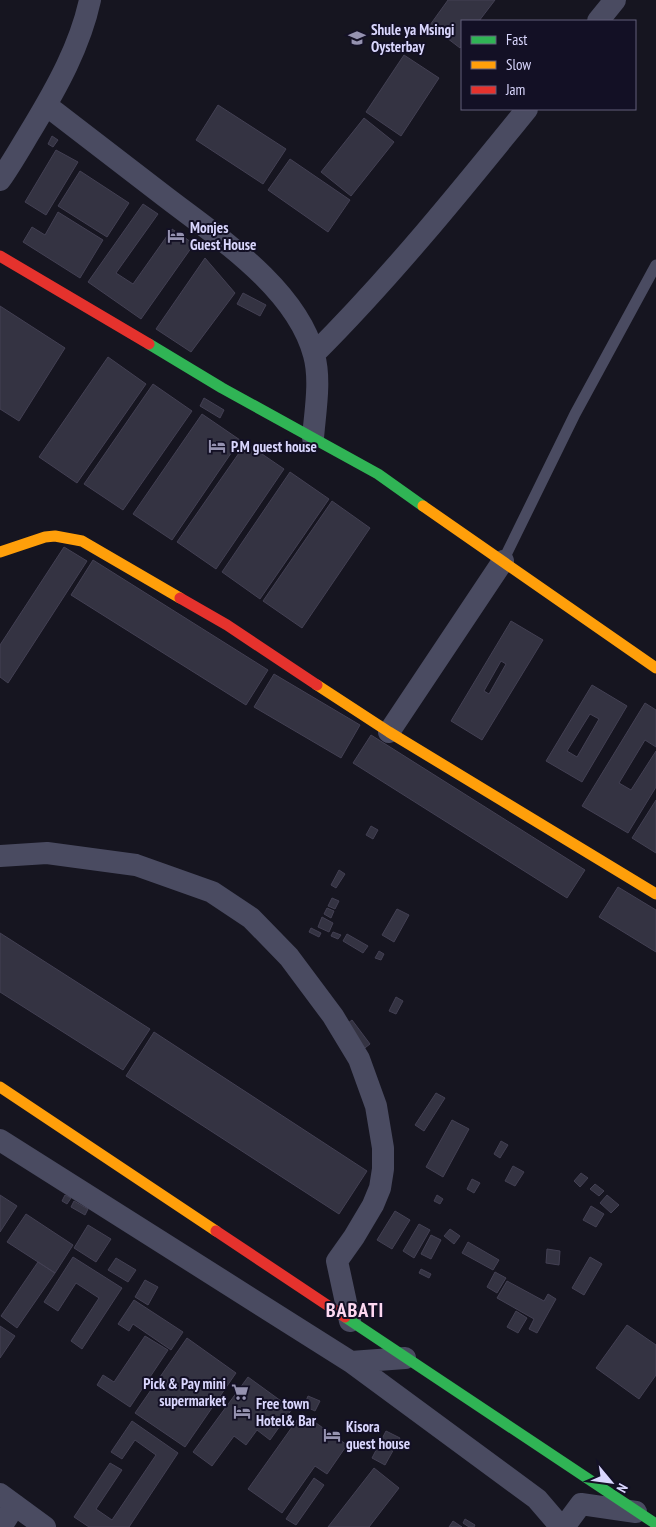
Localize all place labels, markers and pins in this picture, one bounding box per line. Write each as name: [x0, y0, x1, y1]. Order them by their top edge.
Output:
place label: Shule ya Msingi Oysterbay: [371, 20, 455, 56]
school or university icon: Shule ya Msingi Oysterbay: [347, 28, 367, 48]
place label: Monjes Guest House: [190, 218, 256, 254]
hotel icon: Monjes Guest House: [166, 226, 186, 246]
hotel icon: P.M guest house: [207, 436, 227, 456]
place label: P.M guest house: [231, 437, 317, 456]
place label: Pick & Pay mini supermarket: [143, 1374, 227, 1410]
supermarket icon: Pick & Pay mini supermarket: [230, 1382, 250, 1402]
place label: Free town Hotel& Bar: [256, 1394, 317, 1430]
hotel icon: Free town Hotel& Bar: [232, 1402, 252, 1422]
place label: Kisora guest house: [346, 1417, 410, 1453]
hotel icon: Kisora guest house: [322, 1425, 342, 1445]

